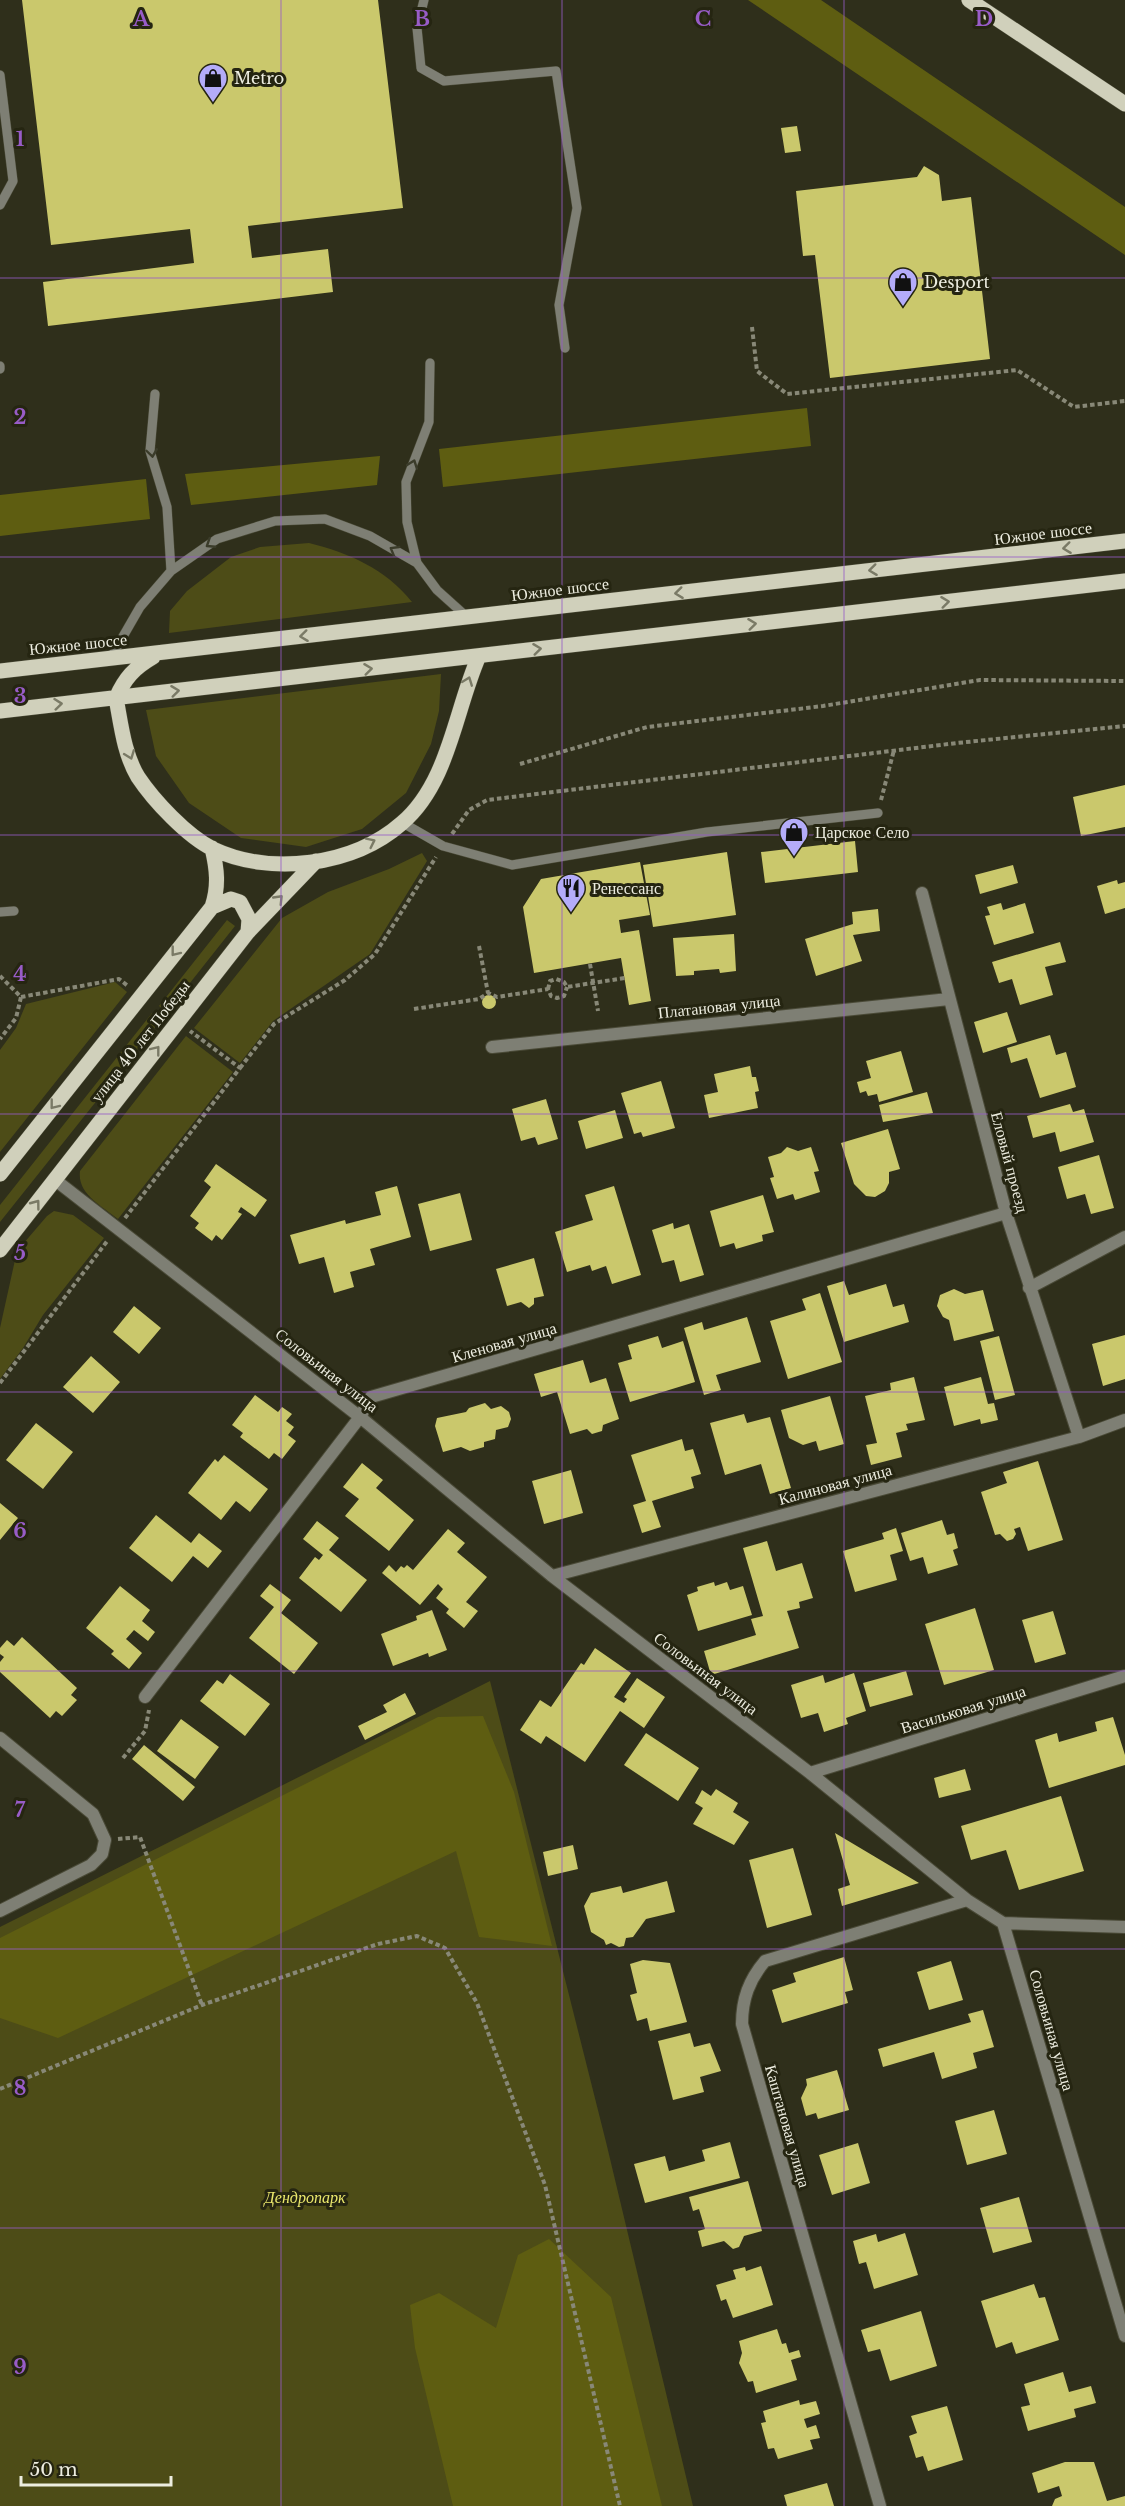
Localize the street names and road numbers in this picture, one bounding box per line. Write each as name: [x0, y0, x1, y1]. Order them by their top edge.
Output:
street label: Южное шоссе: [993, 517, 1093, 549]
street label: Южное шоссе: [510, 573, 610, 605]
street label: Южное шоссе: [28, 629, 128, 659]
street label: улица 40 лет Победы: [86, 976, 194, 1106]
street label: Платановая улица: [657, 990, 781, 1022]
street label: Еловый проезд: [987, 1109, 1033, 1215]
street label: Кленовая улица: [449, 1317, 559, 1367]
street label: Соловьиная улица: [272, 1324, 382, 1416]
street label: Калиновая улица: [776, 1459, 894, 1509]
street label: Соловьиная улица: [650, 1627, 762, 1719]
street label: Васильковая улица: [898, 1680, 1028, 1738]
street label: Соловьиная улица: [1025, 1967, 1079, 2093]
street label: Каштановая улица: [761, 2062, 815, 2190]

